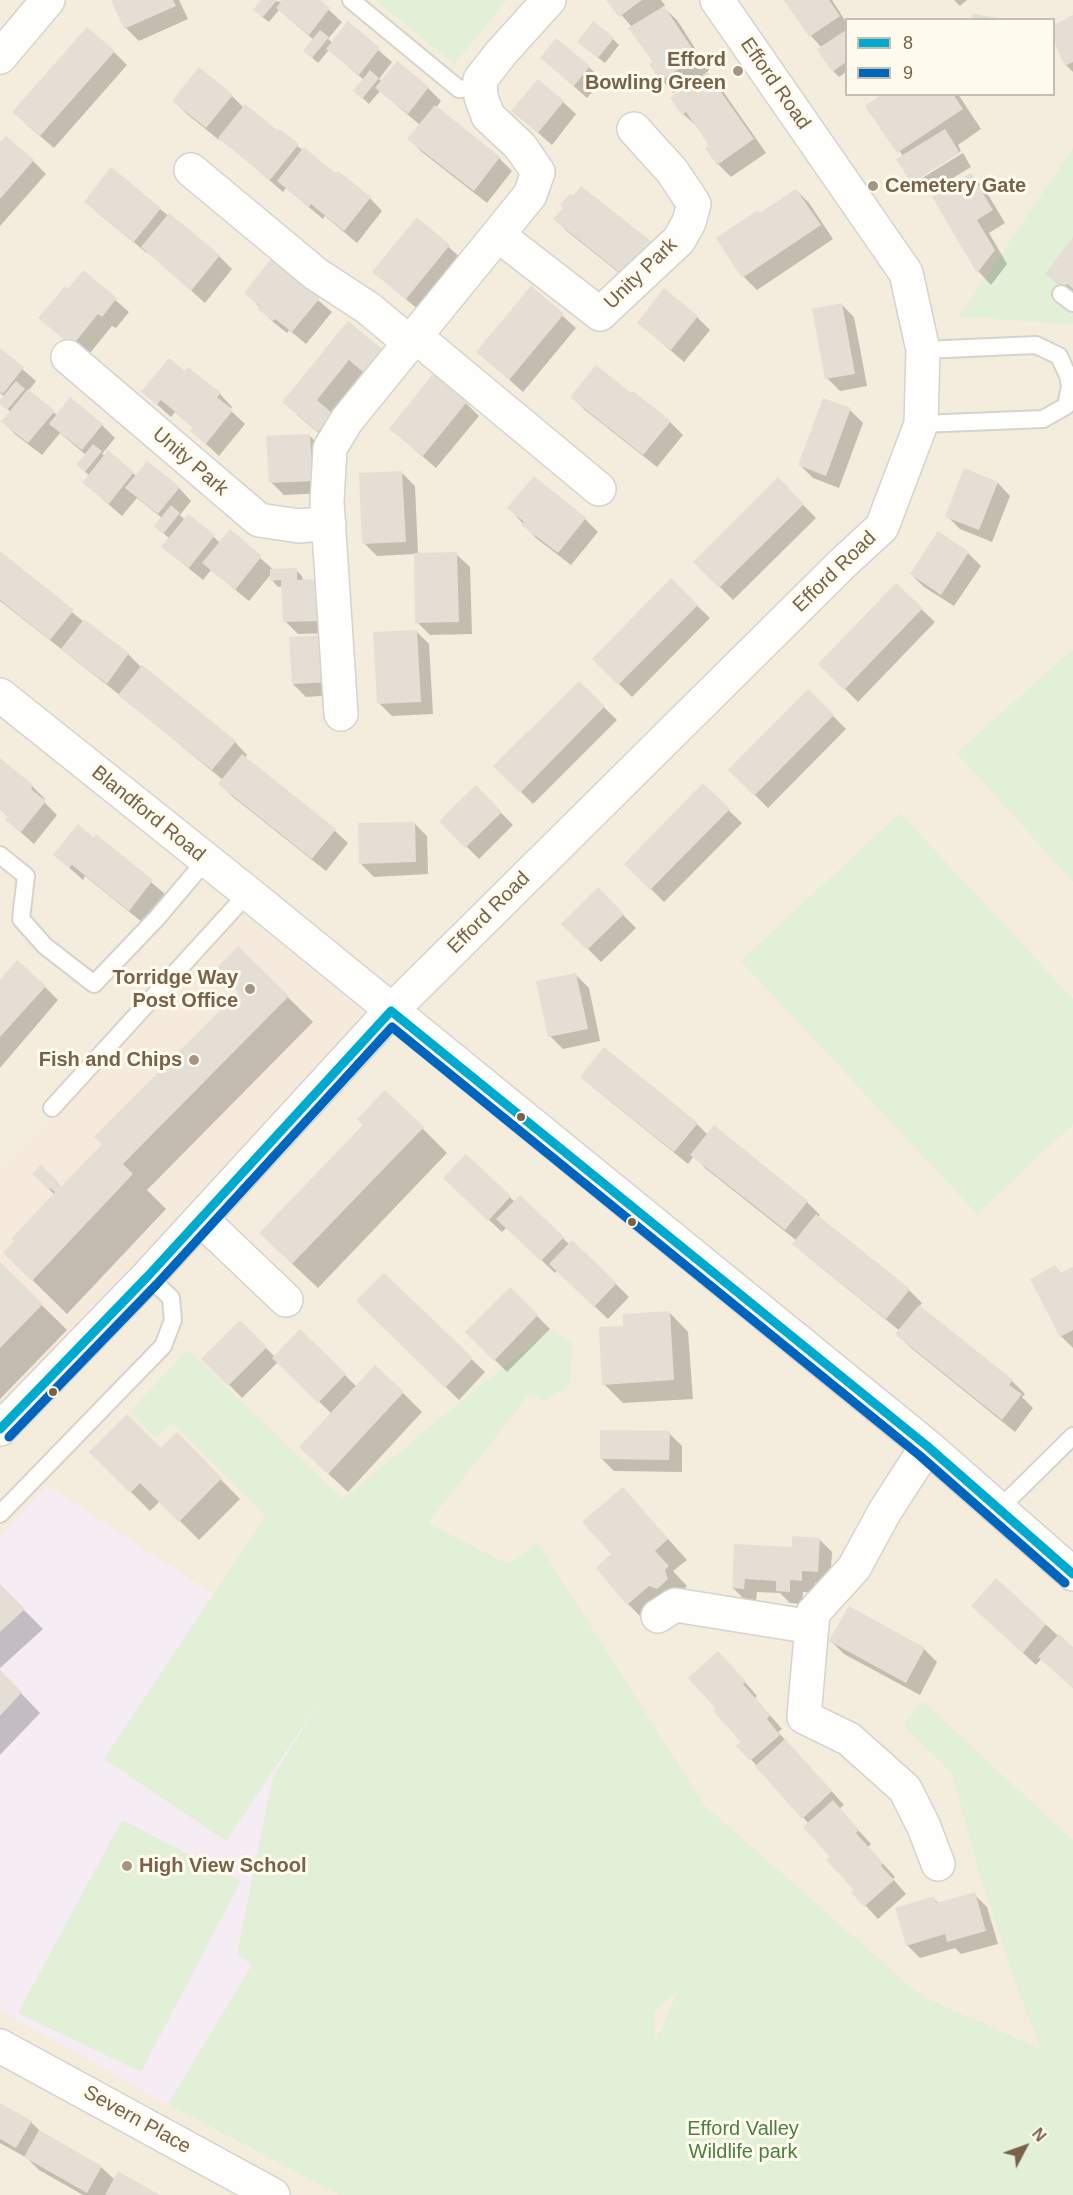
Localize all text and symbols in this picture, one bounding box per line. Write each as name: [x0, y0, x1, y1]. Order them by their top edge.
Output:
legend: [845, 18, 1055, 96]
text: 8: [903, 33, 913, 53]
street label: Efford Road: [735, 34, 815, 134]
place label: Efford Bowling Green: [585, 48, 726, 95]
text: 9: [903, 63, 913, 83]
marker: Efford Bowling Green: [731, 64, 745, 78]
place label: Cemetery Gate: [885, 174, 1026, 198]
marker: Cemetery Gate: [866, 179, 880, 193]
street label: Unity Park: [599, 233, 683, 315]
street label: Unity Park: [147, 423, 233, 501]
street label: Efford Road: [788, 526, 882, 618]
street label: Blandford Road: [86, 761, 210, 867]
street label: Efford Road: [443, 867, 535, 959]
place label: Torridge Way Post Office: [112, 966, 238, 1013]
marker: Torridge Way Post Office: [243, 982, 257, 996]
place label: Fish and Chips: [39, 1048, 182, 1072]
marker: Fish and Chips: [187, 1053, 201, 1067]
unlabelled marker: [515, 1111, 527, 1123]
unlabelled marker: [626, 1216, 638, 1228]
unlabelled marker: [47, 1386, 59, 1398]
place label: High View School: [139, 1854, 306, 1878]
marker: High View School: [120, 1859, 134, 1873]
street label: Severn Place: [79, 2081, 195, 2159]
park label: Efford Valley Wildlife park: [687, 2117, 799, 2164]
north arrow: [995, 2117, 1055, 2177]
text: N: [1029, 2125, 1049, 2145]

